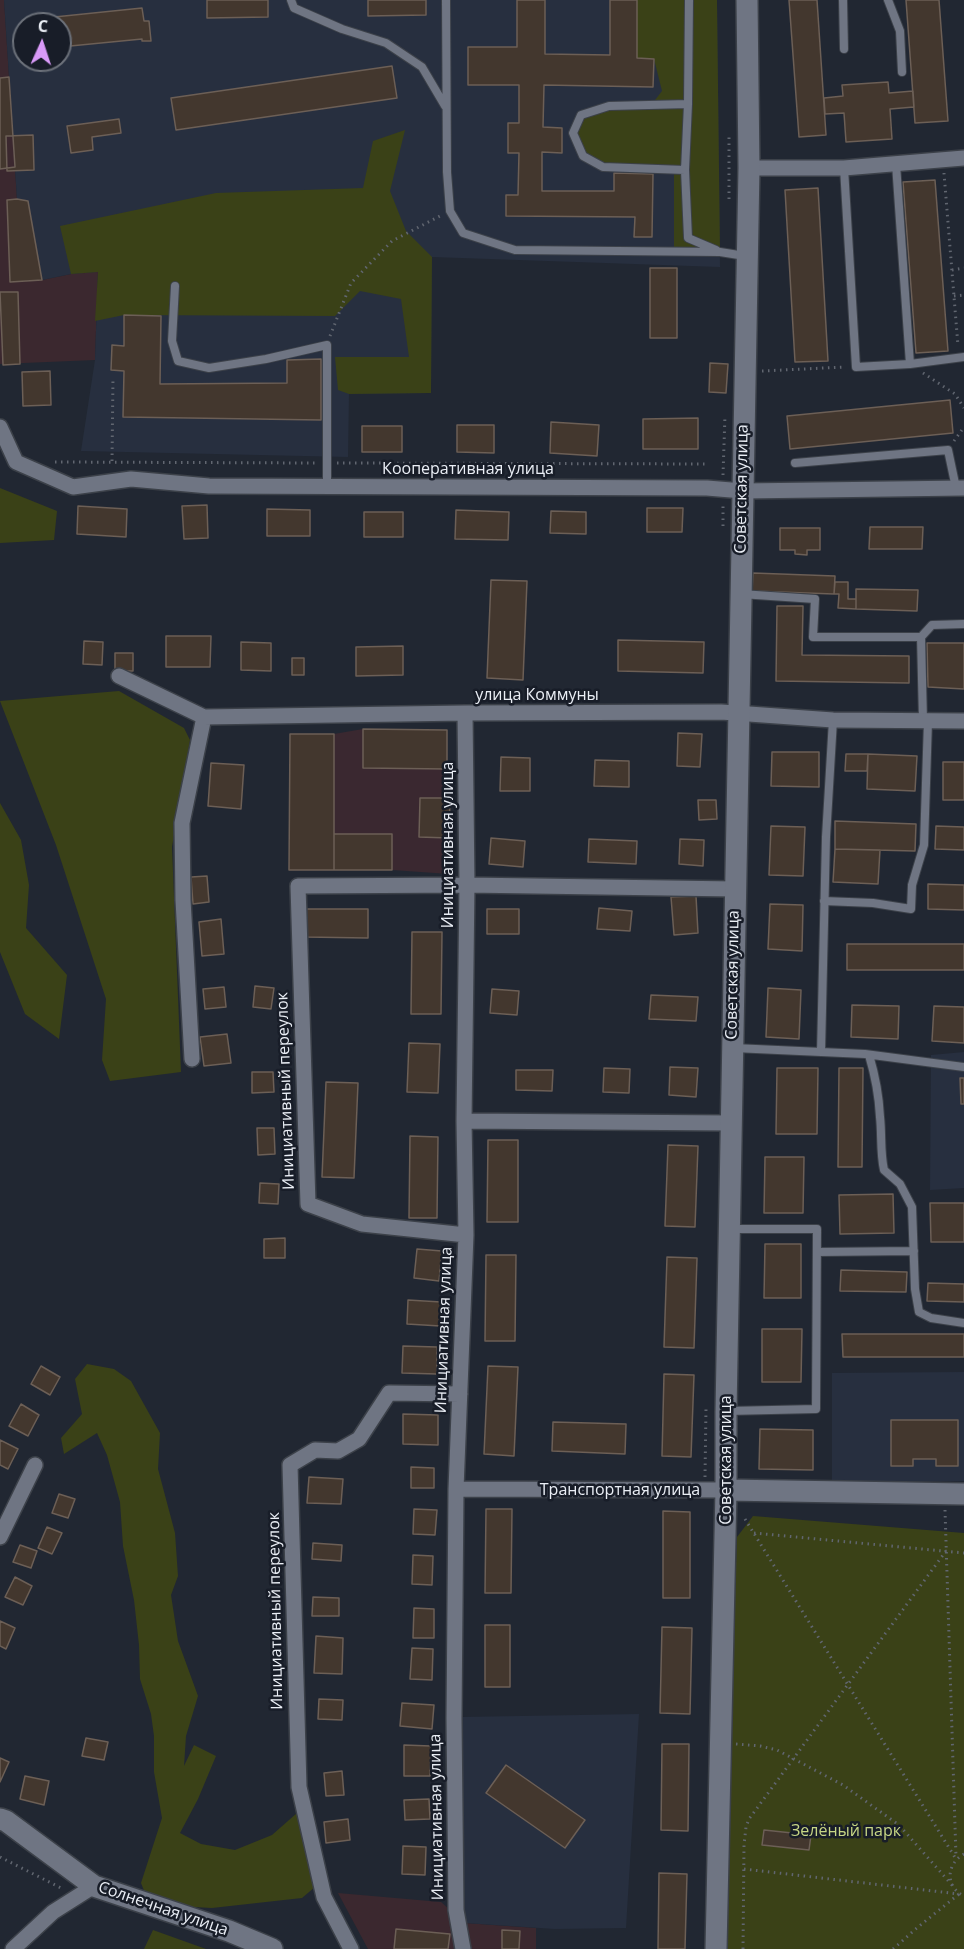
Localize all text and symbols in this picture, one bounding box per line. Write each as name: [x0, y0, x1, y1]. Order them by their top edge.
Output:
north arrow: [12, 12, 72, 72]
text: С: [37, 15, 48, 37]
street label: Советская улица: [731, 424, 753, 554]
street label: Кооперативная улица: [382, 459, 554, 479]
street label: улица Коммуны: [475, 685, 599, 705]
street label: Инициативная улица: [438, 762, 458, 928]
street label: Советская улица: [722, 910, 744, 1040]
street label: Инициативный переулок: [273, 992, 299, 1190]
street label: Инициативная улица: [431, 1246, 457, 1414]
street label: Советская улица: [716, 1395, 736, 1525]
street label: Транспортная улица: [540, 1480, 700, 1500]
street label: Инициативный переулок: [265, 1512, 287, 1710]
street label: Инициативная улица: [426, 1733, 448, 1901]
park label: Зелёный парк: [791, 1821, 901, 1841]
street label: Солнечная улица: [96, 1878, 230, 1940]

